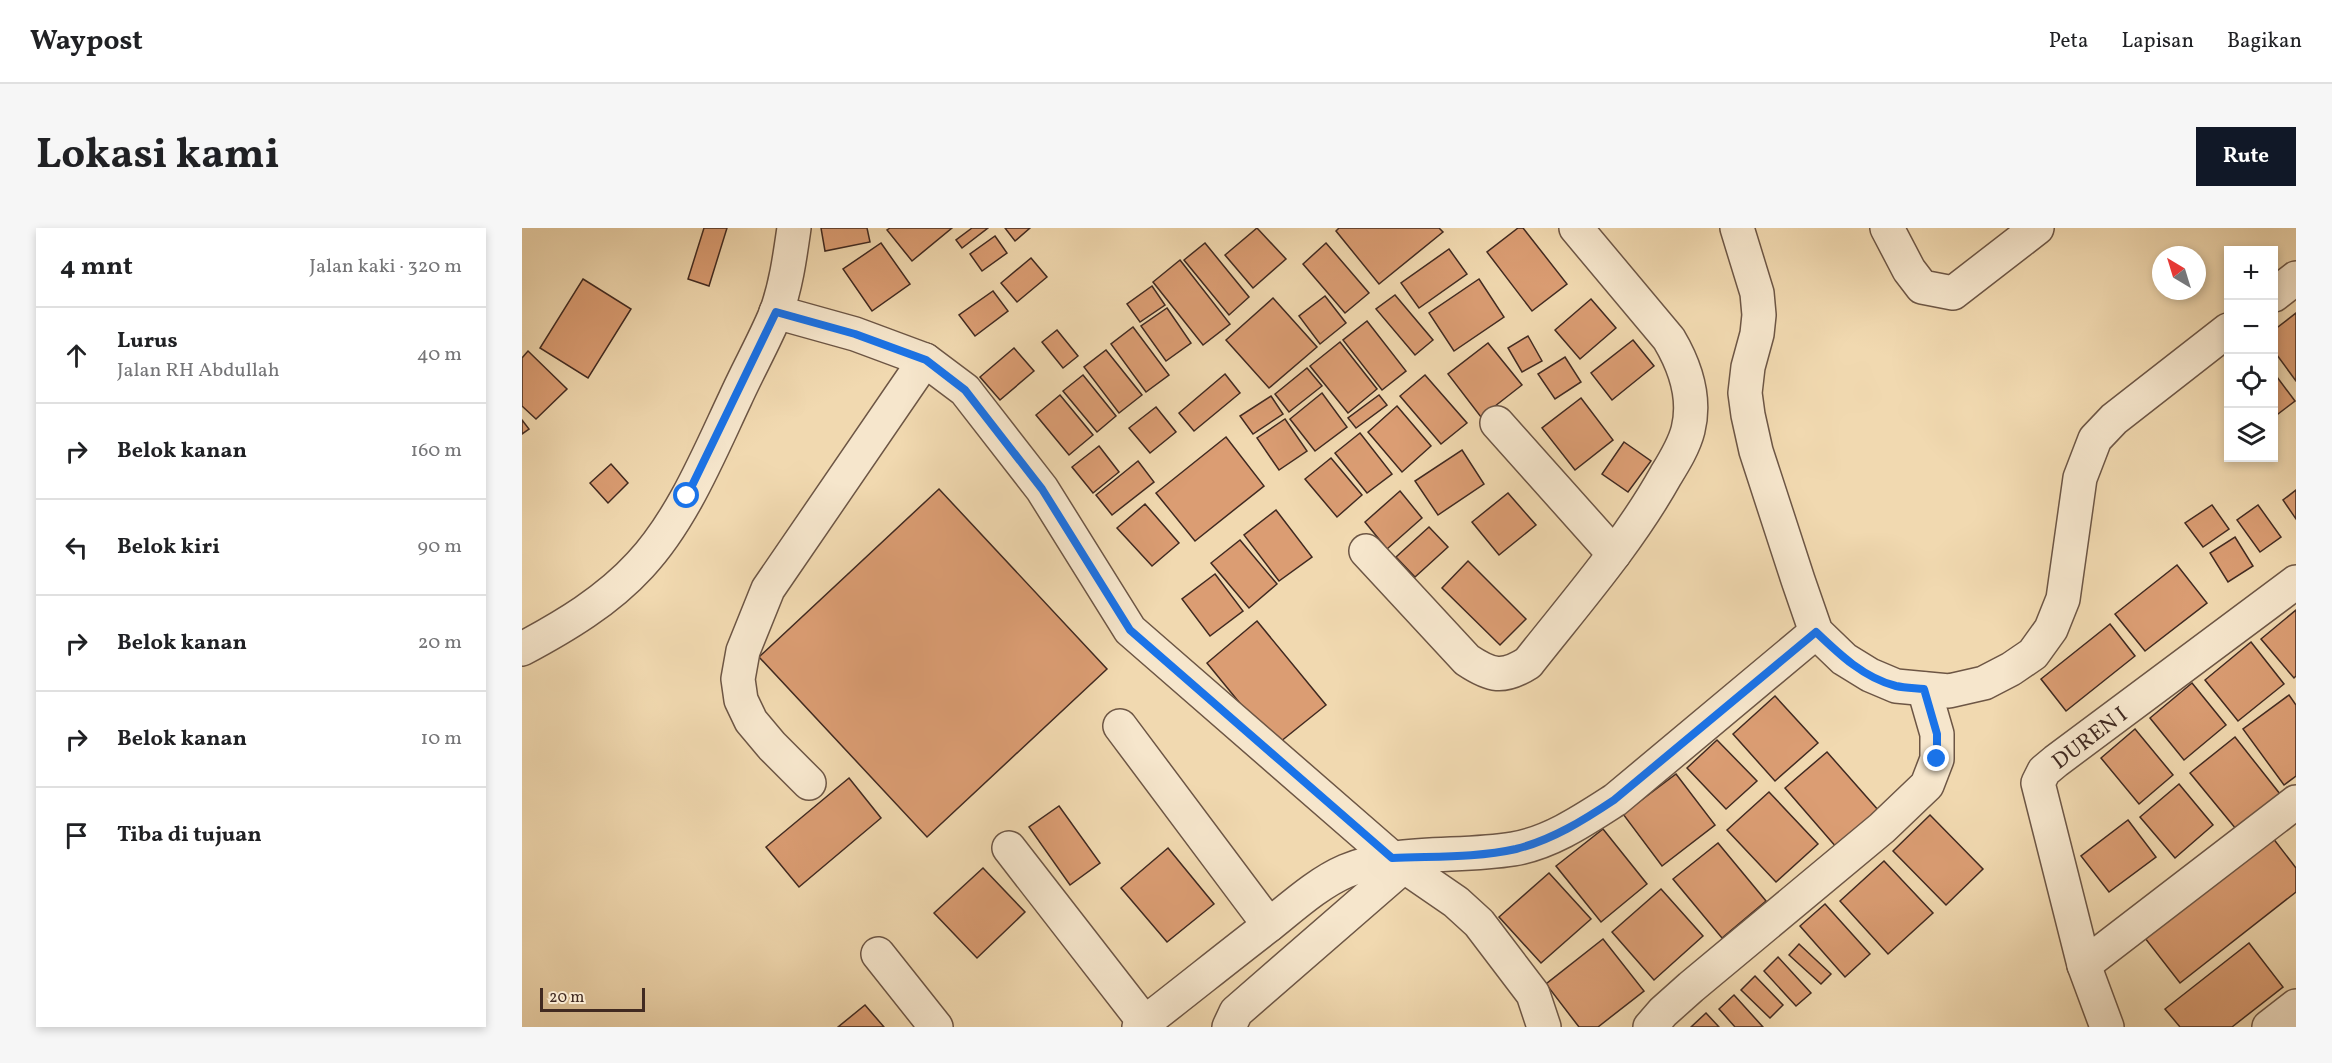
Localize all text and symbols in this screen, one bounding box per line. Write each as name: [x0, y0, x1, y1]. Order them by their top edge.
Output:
text: Waypost: [30, 22, 143, 61]
text: Peta: [2049, 27, 2088, 56]
text: Lapisan: [2121, 27, 2194, 56]
text: Bagikan: [2227, 27, 2302, 56]
text: Lokasi kami: [36, 127, 280, 186]
button: Rute: [2196, 127, 2296, 186]
north arrow: [2152, 246, 2206, 300]
map controls: [2224, 246, 2278, 462]
button: +: [2224, 246, 2278, 300]
text: 4 mnt: [60, 249, 133, 285]
text: Jalan kaki · 320 m: [309, 253, 462, 281]
button: −: [2224, 300, 2278, 354]
text: Lurus: [117, 326, 178, 357]
icon: ahead: [60, 339, 93, 372]
text: 40 m: [417, 341, 462, 369]
button: locate: [2224, 354, 2278, 408]
text: Jalan RH Abdullah: [117, 357, 280, 385]
button: layers: [2224, 408, 2278, 462]
icon: right: [60, 435, 93, 468]
text: Belok kanan: [117, 436, 247, 467]
text: 160 m: [410, 437, 462, 465]
route start: [673, 482, 699, 508]
icon: left: [60, 531, 93, 564]
text: Belok kiri: [117, 532, 220, 563]
text: 90 m: [418, 533, 462, 561]
icon: right: [60, 627, 93, 660]
text: Belok kanan: [117, 628, 247, 659]
text: 20 m: [418, 629, 462, 657]
street label: DUREN I: [2046, 700, 2135, 778]
icon: right: [60, 723, 93, 756]
text: Belok kanan: [117, 724, 247, 755]
text: 10 m: [421, 725, 462, 753]
route end: [1923, 745, 1949, 771]
icon: arrive: [60, 819, 93, 852]
text: Tiba di tujuan: [117, 820, 262, 851]
scale bar: [540, 985, 645, 1012]
text: 20 m: [549, 987, 584, 1009]

